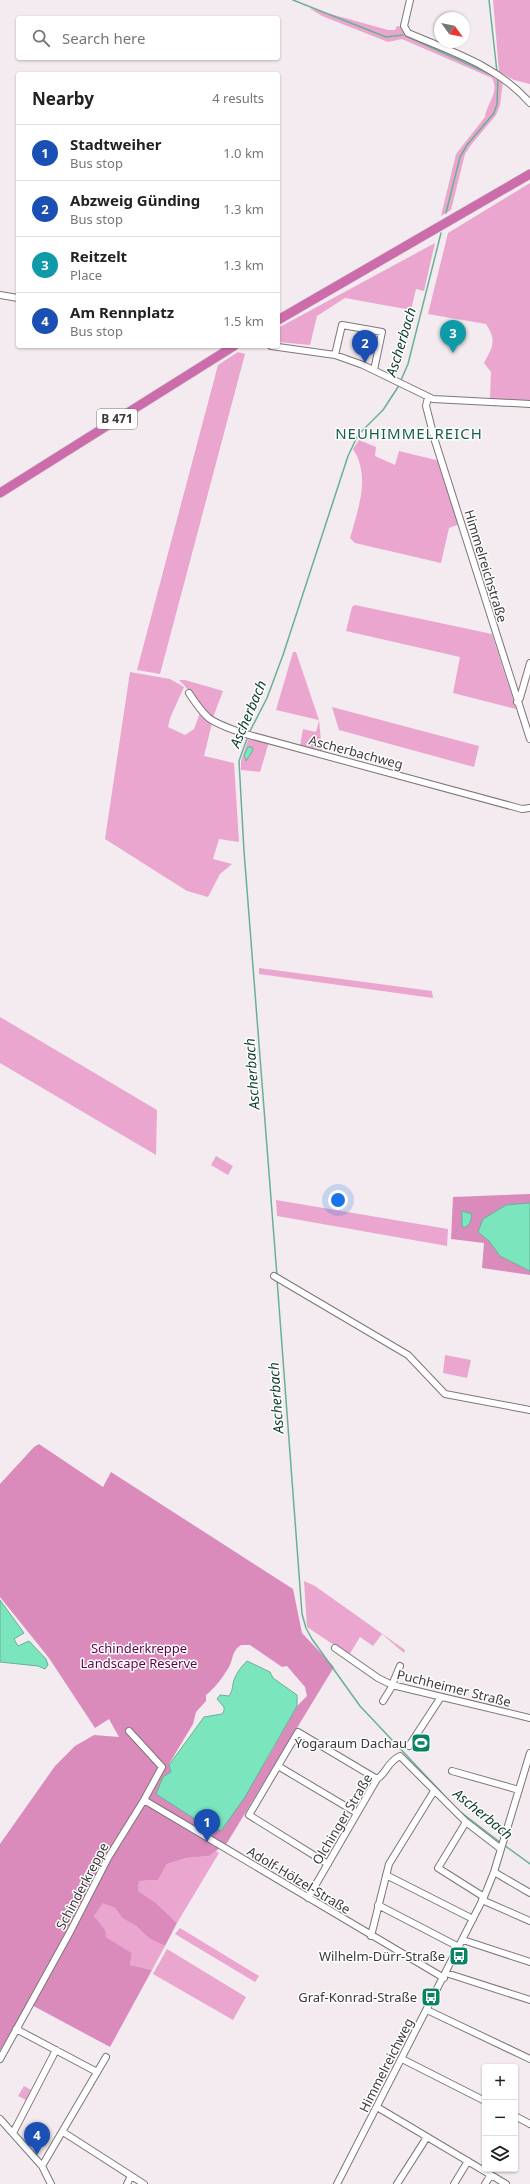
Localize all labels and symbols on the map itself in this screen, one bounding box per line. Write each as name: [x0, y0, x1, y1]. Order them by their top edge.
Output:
north arrow: [434, 12, 470, 48]
water label: Ascherbach: [381, 305, 420, 380]
pin: 3: [440, 320, 466, 353]
pin: 2: [352, 330, 378, 363]
road number: B 471: [97, 409, 137, 429]
district label: NEUHIMMELREICH: [335, 423, 483, 443]
street label: Himmelreichstraße: [460, 507, 512, 625]
water label: Ascherbach: [224, 677, 270, 751]
street label: Ascherbachweg: [307, 731, 405, 773]
water label: Ascherbach: [240, 1038, 264, 1111]
your location: [328, 1190, 348, 1210]
water label: Ascherbach: [264, 1362, 288, 1435]
park label: Schinderkreppe Landscape Reserve: [81, 1639, 197, 1672]
street label: Puchheimer Straße: [395, 1665, 513, 1711]
sports icon: Yogaraum Dachau: [410, 1732, 432, 1754]
place label: Yogaraum Dachau: [295, 1734, 407, 1752]
street label: Olchinger Straße: [308, 1770, 376, 1868]
water label: Ascherbach: [449, 1783, 517, 1843]
pin: 1: [194, 1809, 220, 1842]
street label: Schinderkreppe: [51, 1839, 113, 1933]
street label: Adolf-Hölzel-Straße: [244, 1842, 354, 1918]
bus stop icon: Wilhelm-Dürr-Straße: [448, 1945, 470, 1967]
place label: Wilhelm-Dürr-Straße: [319, 1947, 445, 1965]
bus stop icon: Graf-Konrad-Straße: [420, 1986, 442, 2008]
place label: Graf-Konrad-Straße: [298, 1988, 417, 2006]
street label: Himmelreichweg: [354, 2015, 418, 2115]
pin: 4: [24, 2122, 50, 2155]

